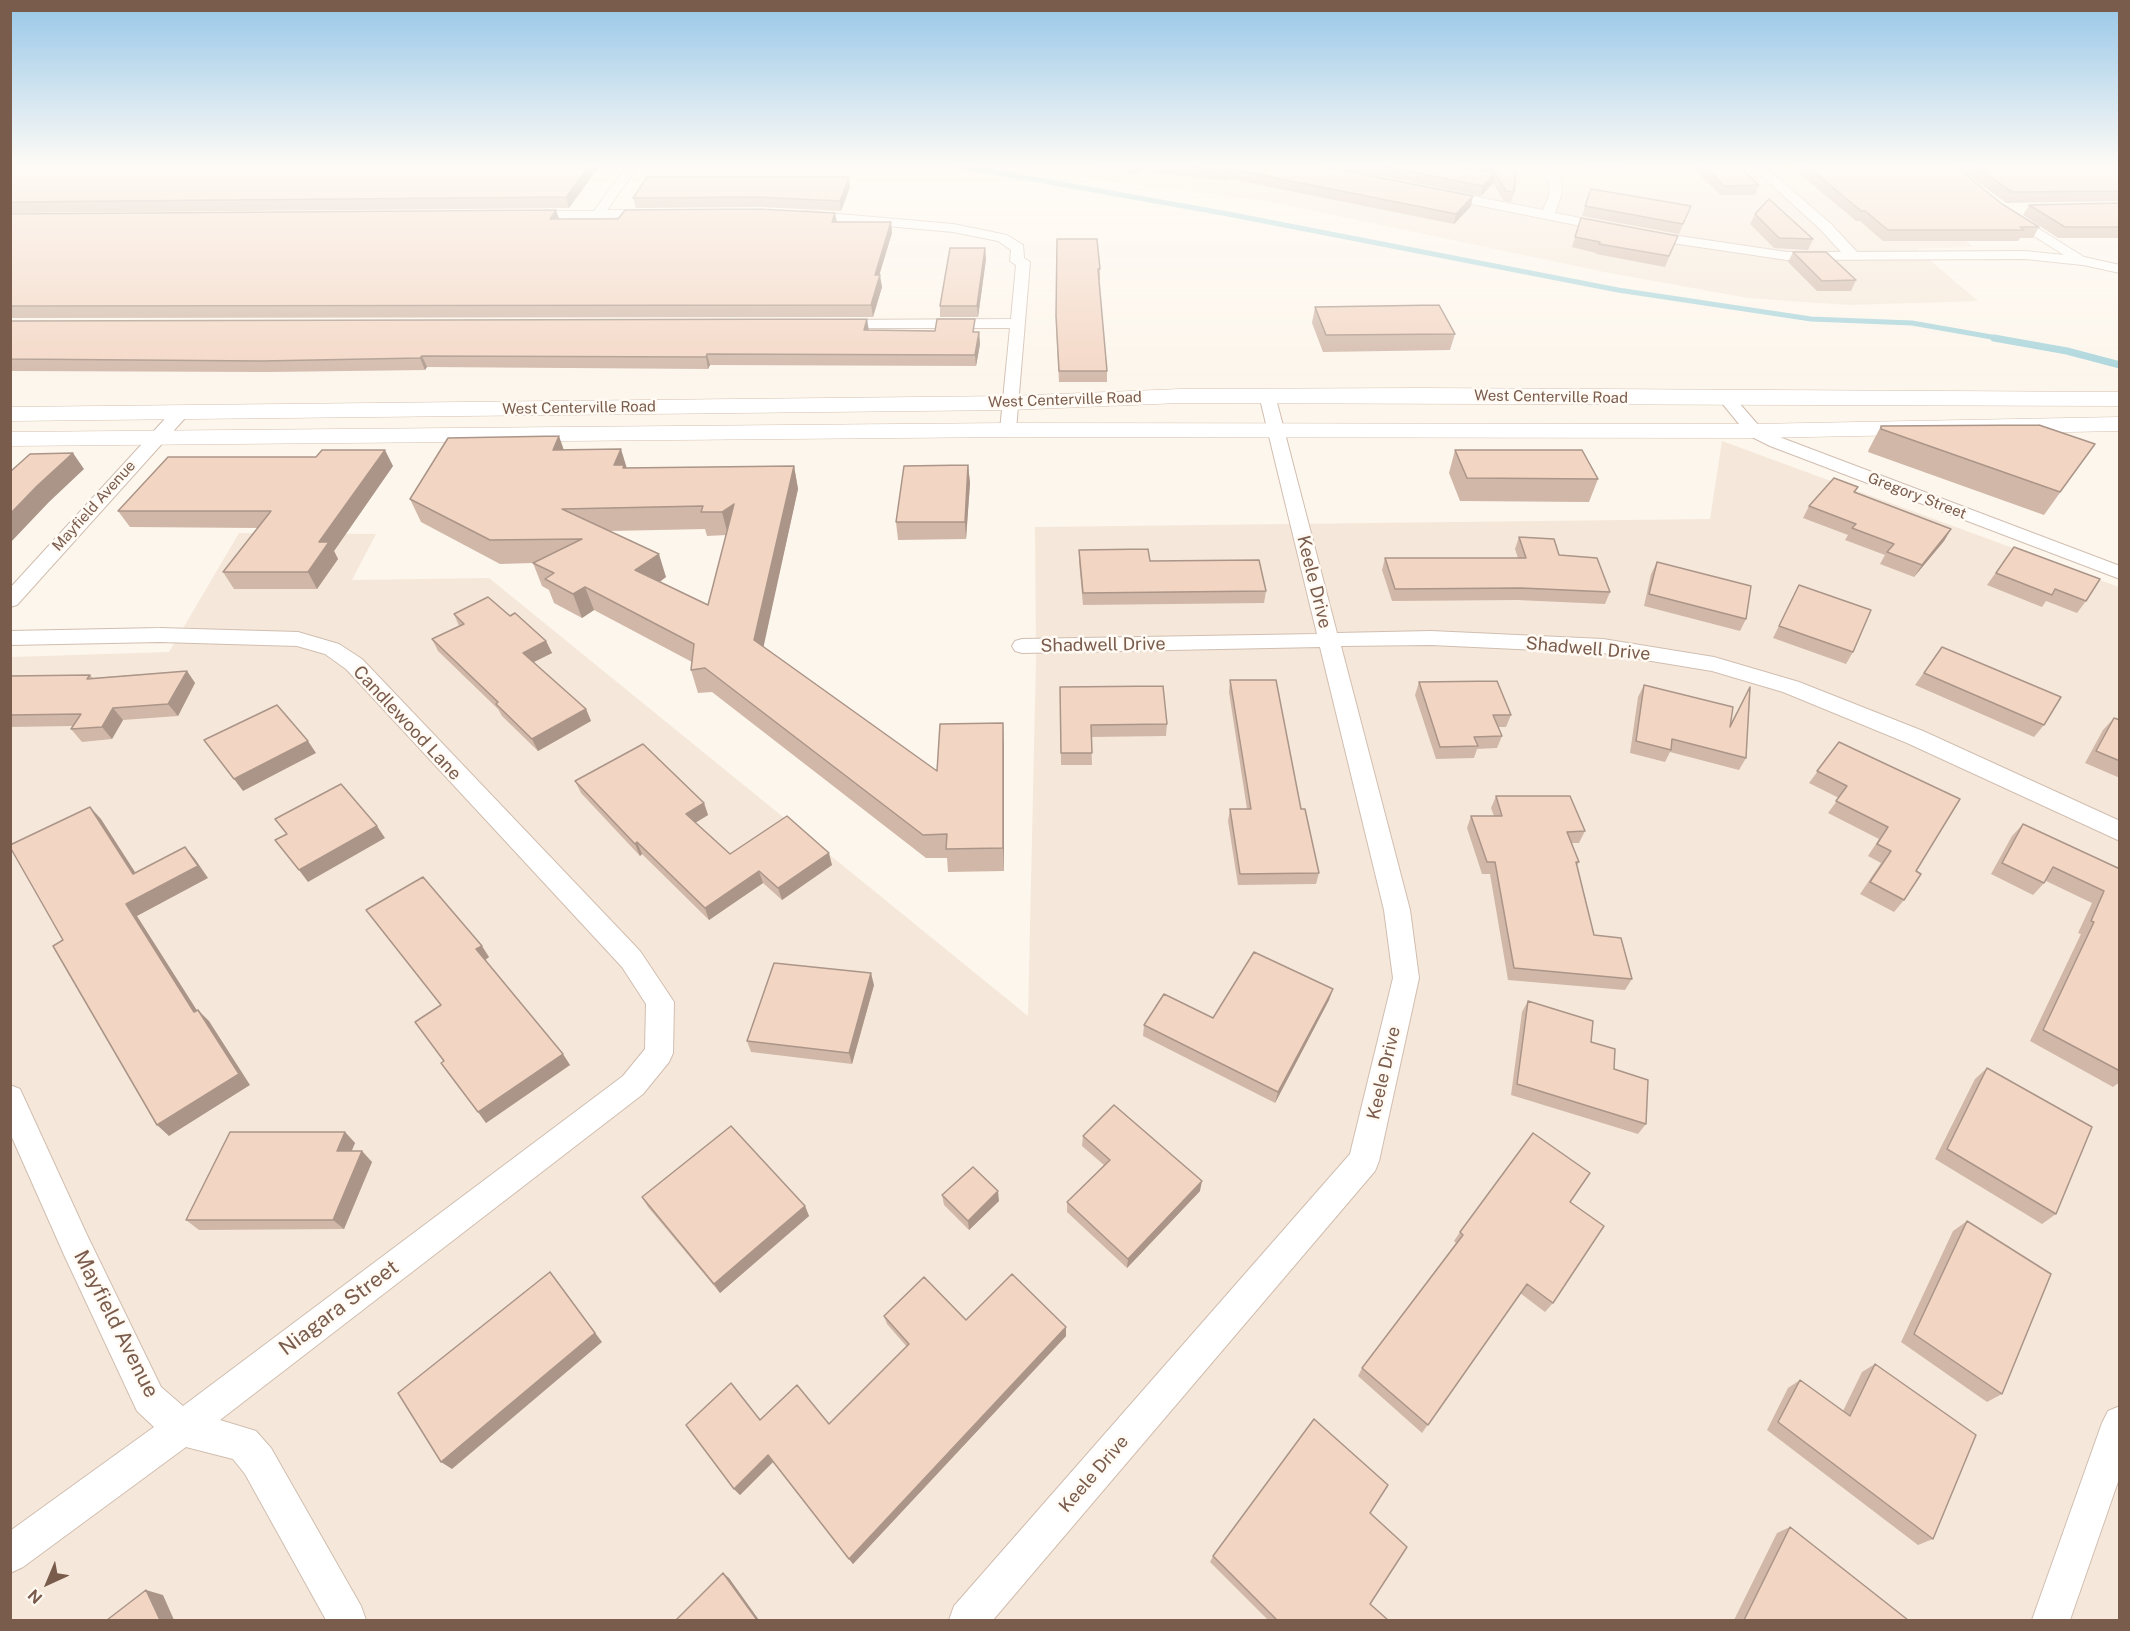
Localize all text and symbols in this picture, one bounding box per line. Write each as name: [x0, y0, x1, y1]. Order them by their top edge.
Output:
street label: West Centerville Road: [1474, 387, 1628, 407]
street label: West Centerville Road: [988, 388, 1142, 412]
street label: West Centerville Road: [502, 398, 656, 418]
street label: Mayfield Avenue: [49, 457, 139, 555]
street label: Gregory Street: [1865, 469, 1969, 523]
street label: Keele Drive: [1292, 533, 1336, 631]
street label: Shadwell Drive: [1040, 633, 1166, 657]
street label: Shadwell Drive: [1525, 633, 1651, 665]
street label: Candlewood Lane: [348, 661, 466, 785]
street label: Keele Drive: [1363, 1024, 1405, 1122]
street label: Mayfield Avenue: [68, 1246, 164, 1402]
street label: Niagara Street: [274, 1255, 404, 1361]
street label: Keele Drive: [1055, 1431, 1133, 1517]
north arrow: [18, 1553, 78, 1613]
text: N: [24, 1585, 46, 1607]

